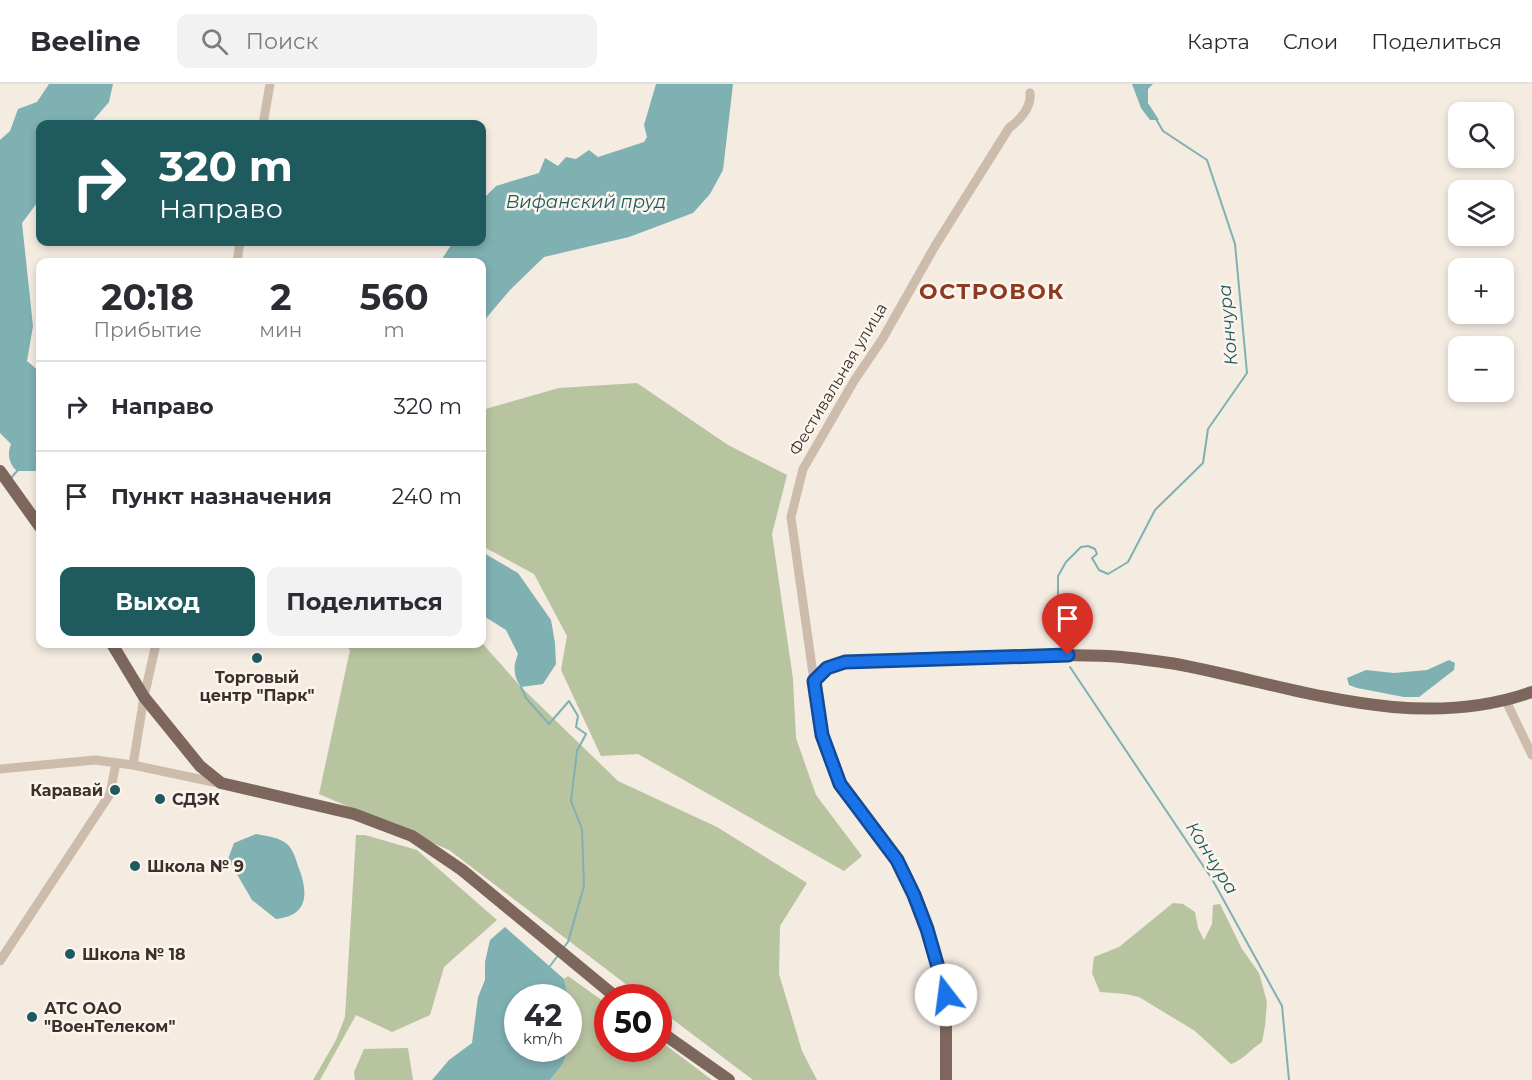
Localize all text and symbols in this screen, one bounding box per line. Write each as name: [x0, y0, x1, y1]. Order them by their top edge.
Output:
search box: [177, 14, 597, 68]
text: Beeline: [30, 24, 141, 58]
icon: search: [198, 25, 231, 58]
text: Поиск: [246, 28, 318, 55]
text: Карта: [1187, 29, 1250, 54]
text: Слои: [1283, 29, 1338, 54]
text: Поделиться: [1371, 29, 1502, 54]
map controls: [1448, 102, 1514, 402]
button: search: [1448, 102, 1514, 168]
text: 320 m: [159, 140, 293, 192]
icon: right: [60, 144, 138, 222]
button: layers: [1448, 180, 1514, 246]
water label: Вифанский пруд: [506, 191, 666, 213]
text: Направо: [159, 192, 283, 225]
button: +: [1448, 258, 1514, 324]
text: 20:18: [101, 275, 194, 319]
text: 2: [270, 275, 291, 319]
text: 560: [360, 275, 429, 319]
district label: ОСТРОВОК: [919, 278, 1065, 305]
water label: Кончура: [1213, 283, 1243, 367]
street label: Фестивальная улица: [785, 299, 891, 459]
text: Прибытие: [93, 318, 202, 342]
text: мин: [259, 318, 302, 342]
text: m: [384, 318, 405, 342]
button: −: [1448, 336, 1514, 402]
icon: right: [60, 390, 93, 423]
text: Направо: [111, 393, 214, 420]
text: 320 m: [394, 393, 462, 420]
icon: arrive: [60, 480, 93, 513]
text: Пункт назначения: [111, 483, 332, 510]
text: 240 m: [392, 483, 462, 510]
button: Выход: [60, 567, 255, 636]
button: Поделиться: [267, 567, 462, 636]
pin: [1042, 593, 1093, 655]
icon: arrive: [1051, 602, 1084, 635]
marker: Торговый центр "Парк": [250, 651, 264, 665]
place label: Торговый центр "Парк": [200, 668, 314, 705]
place label: Каравай: [30, 781, 103, 800]
marker: Каравай: [108, 783, 122, 797]
place label: СДЭК: [172, 790, 220, 809]
marker: СДЭК: [153, 792, 167, 806]
water label: Кончура: [1181, 818, 1243, 898]
place label: Школа № 9: [147, 857, 244, 876]
marker: Школа № 9: [128, 859, 142, 873]
place label: Школа № 18: [82, 945, 186, 964]
marker: Школа № 18: [63, 947, 77, 961]
position arrow: [914, 963, 978, 1027]
speed limit sign: 50: [594, 984, 672, 1062]
text: 42: [524, 997, 562, 1034]
place label: АТС ОАО "ВоенТелеком": [44, 999, 175, 1036]
marker: АТС ОАО "ВоенТелеком": [25, 1010, 39, 1024]
text: km/h: [523, 1029, 563, 1048]

